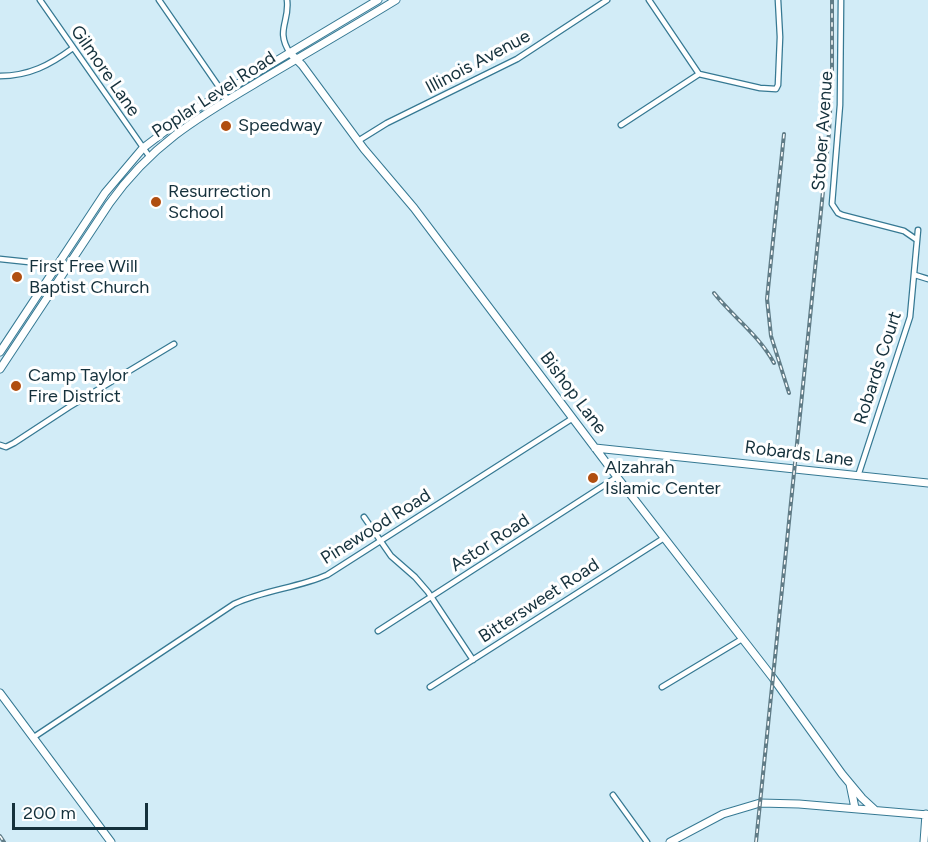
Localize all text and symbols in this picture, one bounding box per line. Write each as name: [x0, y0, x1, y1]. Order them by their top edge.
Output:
street label: Gilmore Lane: [66, 21, 144, 121]
street label: Illinois Avenue: [422, 25, 534, 99]
street label: Poplar Level Road: [148, 47, 280, 143]
street label: Stober Avenue: [808, 70, 838, 192]
place label: Speedway: [238, 115, 322, 137]
marker: Speedway: [219, 119, 233, 133]
place label: Resurrection School: [168, 181, 271, 224]
marker: Resurrection School: [149, 195, 163, 209]
place label: First Free Will Baptist Church: [29, 256, 149, 298]
marker: First Free Will Baptist Church: [10, 270, 24, 284]
street label: Robards Court: [850, 309, 906, 427]
street label: Bishop Lane: [535, 348, 611, 438]
place label: Camp Taylor Fire District: [28, 365, 128, 407]
marker: Camp Taylor Fire District: [9, 379, 23, 393]
street label: Robards Lane: [743, 437, 855, 471]
place label: Alzahrah Islamic Center: [605, 457, 721, 500]
marker: Alzahrah Islamic Center: [586, 471, 600, 485]
street label: Pinewood Road: [317, 485, 435, 569]
street label: Astor Road: [446, 510, 534, 576]
street label: Bittersweet Road: [475, 554, 603, 648]
scale bar: [15, 791, 152, 829]
text: 200 m: [23, 802, 76, 824]

